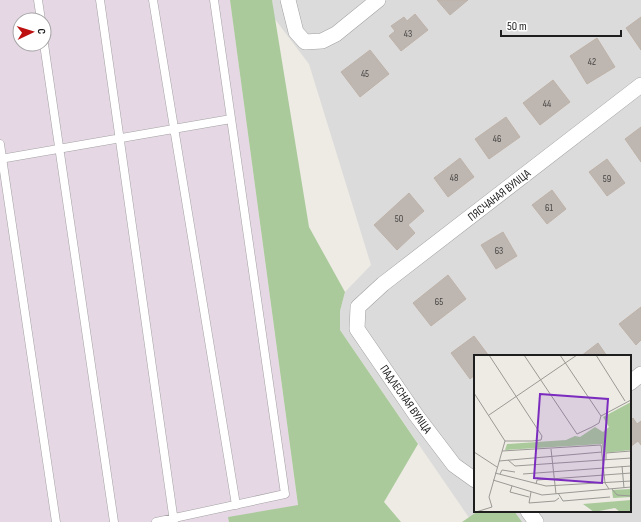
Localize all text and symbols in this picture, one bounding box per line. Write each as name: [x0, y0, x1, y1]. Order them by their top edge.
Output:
north arrow: [12, 12, 52, 52]
scale bar: [501, 12, 621, 38]
text: 50 m: [507, 19, 527, 34]
text: С: [35, 28, 48, 35]
house number: 43: [404, 28, 412, 40]
house number: 42: [588, 56, 596, 68]
house number: 45: [361, 68, 369, 80]
house number: 44: [543, 98, 551, 110]
house number: 46: [493, 133, 501, 145]
street label: ПЯСЧАНАЯ ВУЛІЦА: [465, 166, 534, 225]
house number: 48: [450, 172, 458, 184]
house number: 59: [603, 173, 611, 185]
house number: 61: [545, 202, 553, 214]
house number: 50: [395, 213, 403, 225]
house number: 63: [495, 245, 503, 257]
house number: 65: [435, 296, 443, 308]
inset map: [474, 355, 631, 512]
street label: ПАДЛЕСНАЯ ВУЛІЦА: [376, 362, 435, 437]

